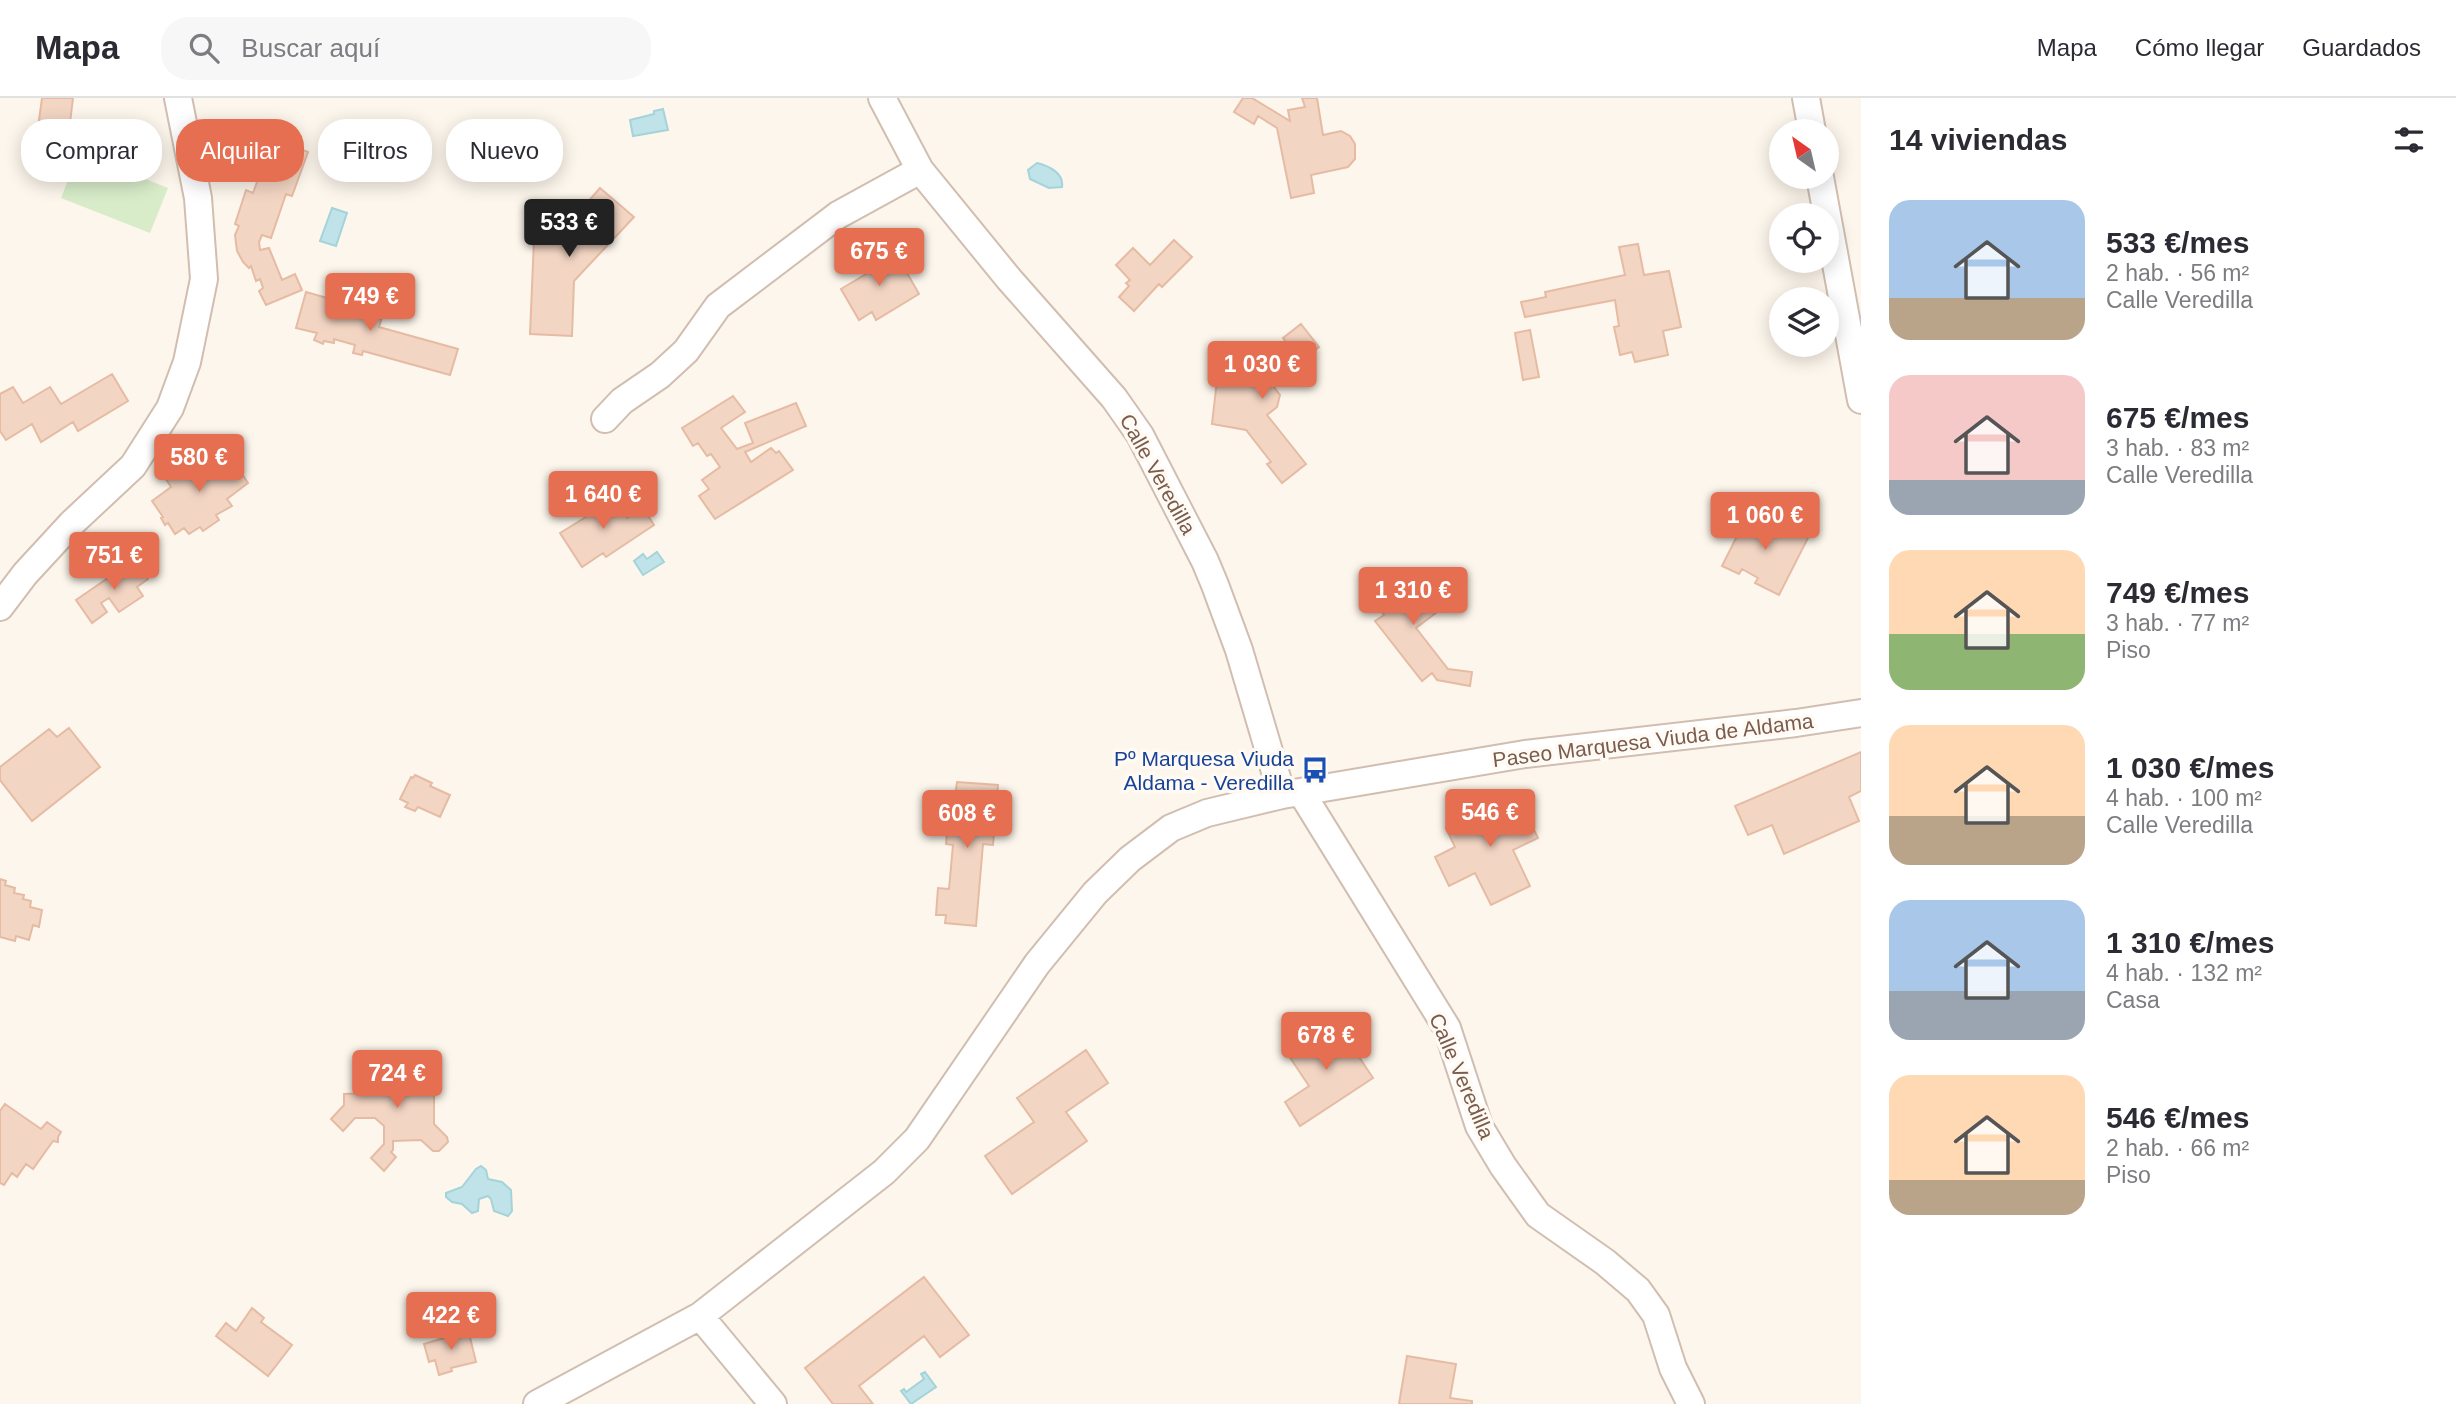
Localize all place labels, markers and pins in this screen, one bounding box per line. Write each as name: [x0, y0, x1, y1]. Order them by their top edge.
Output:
pin: 533 €: [520, 200, 618, 259]
pin: 675 €: [830, 228, 928, 288]
pin: 749 €: [321, 274, 419, 333]
pin: 1 030 €: [1197, 342, 1327, 401]
pin: 580 €: [150, 434, 248, 494]
pin: 1 640 €: [538, 472, 668, 531]
pin: 1 060 €: [1700, 492, 1830, 552]
pin: 751 €: [65, 532, 163, 592]
pin: 1 310 €: [1348, 568, 1478, 627]
place label: Pº Marquesa Viuda Aldama - Veredilla: [1114, 747, 1294, 794]
bus stop icon: Pº Marquesa Viuda Aldama - Veredilla: [1300, 755, 1330, 785]
pin: 608 €: [918, 790, 1016, 850]
pin: 546 €: [1441, 790, 1539, 849]
pin: 678 €: [1277, 1012, 1375, 1072]
pin: 724 €: [348, 1051, 446, 1110]
pin: 422 €: [402, 1292, 500, 1352]

